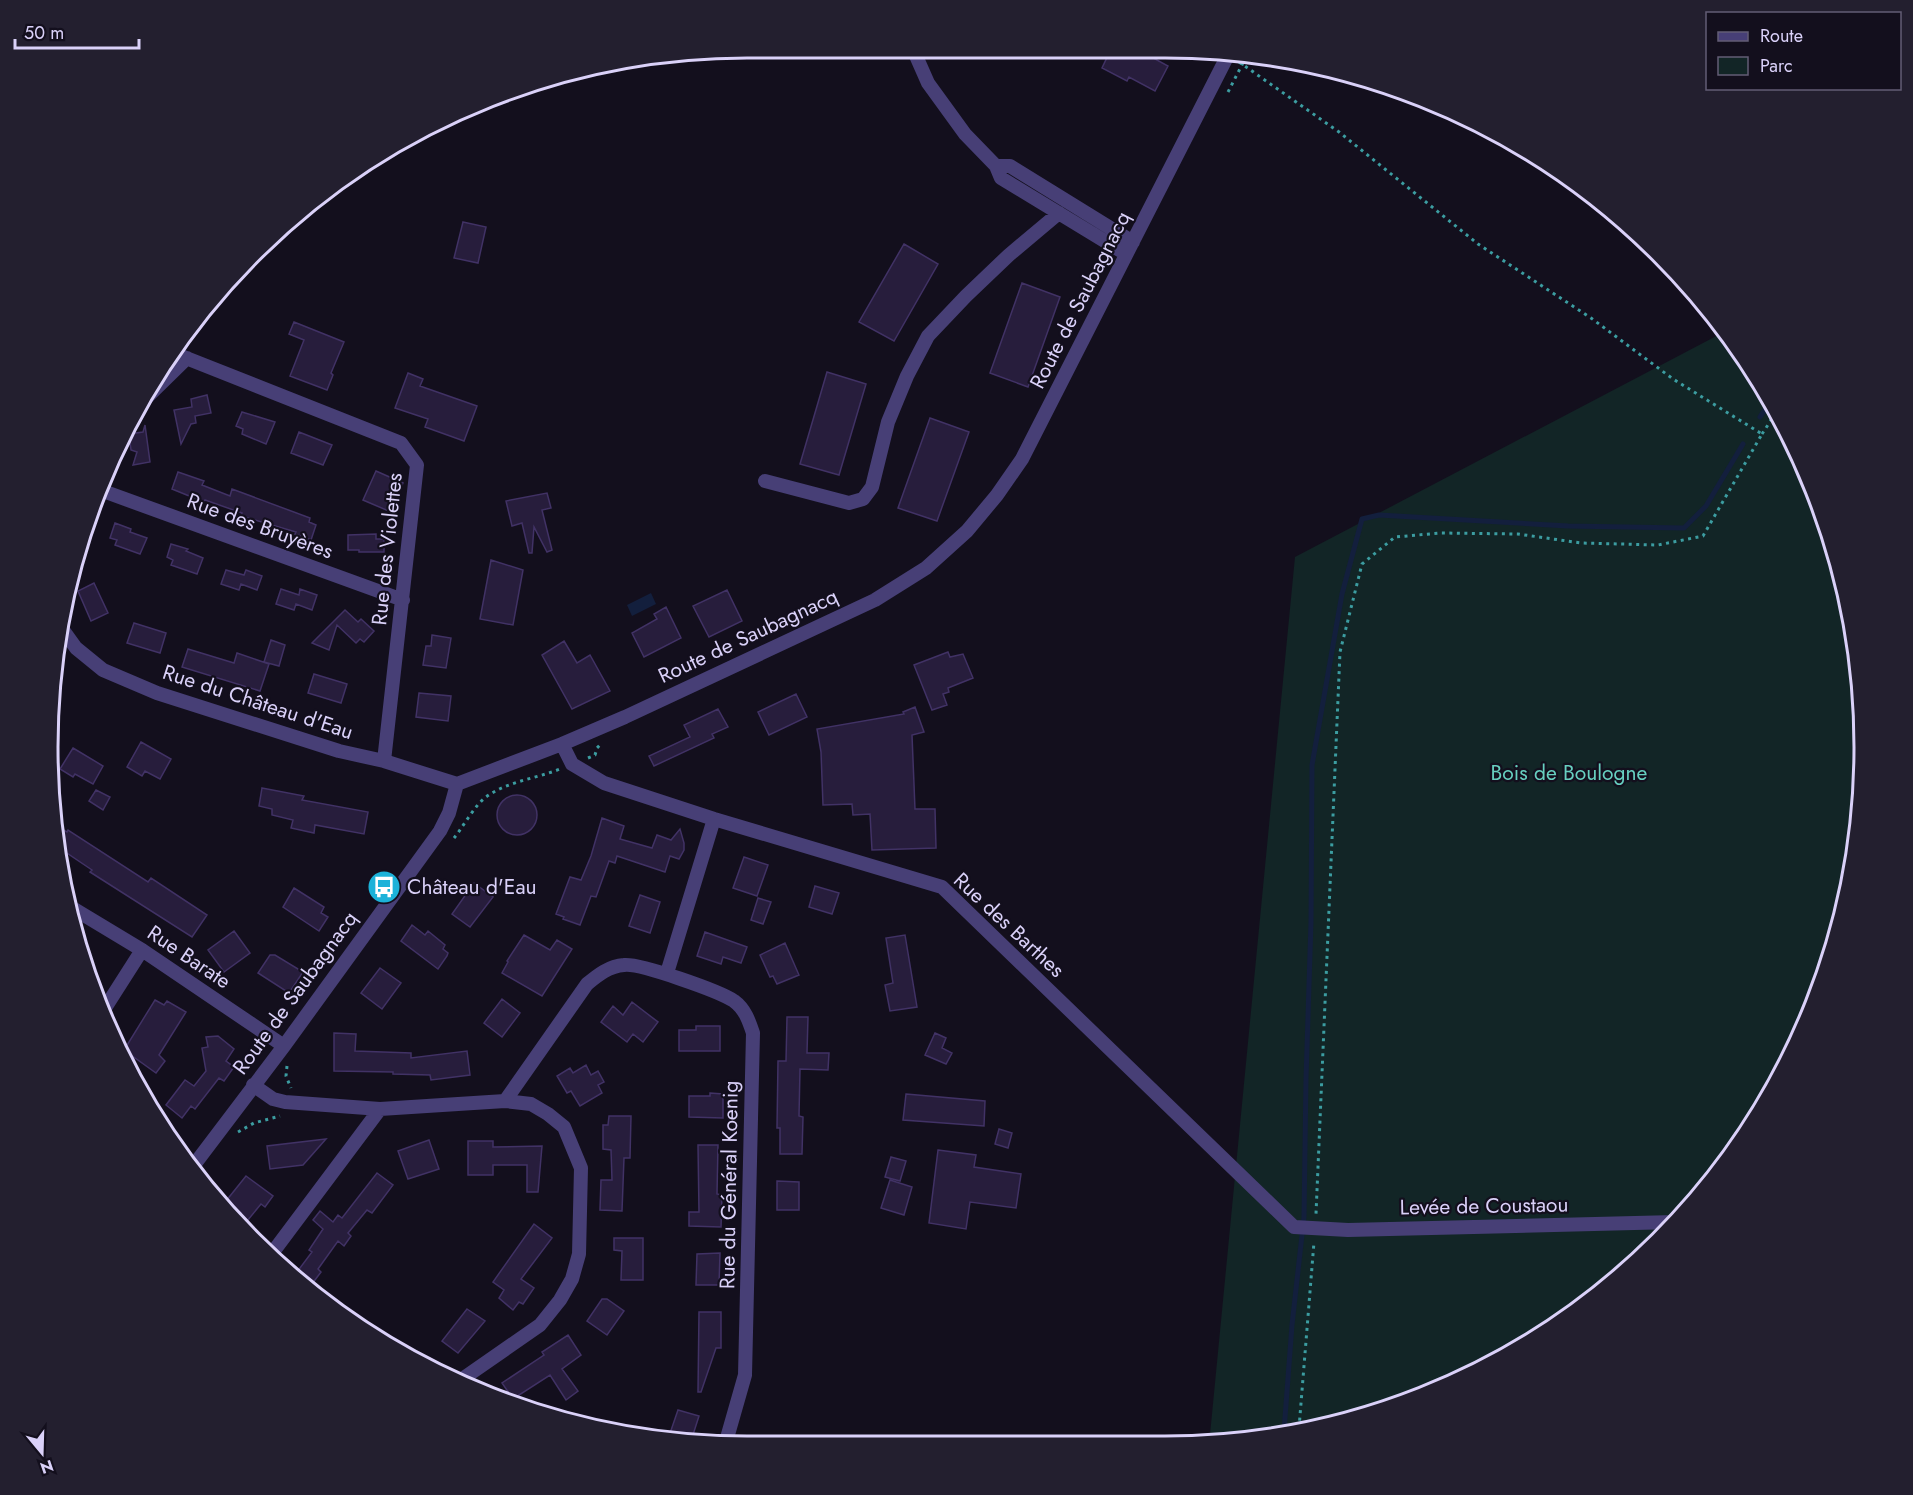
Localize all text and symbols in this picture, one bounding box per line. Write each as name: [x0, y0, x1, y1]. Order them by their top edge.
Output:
scale bar: [15, 12, 140, 50]
legend: [1706, 12, 1901, 90]
text: 50 m: [24, 20, 64, 46]
text: Route: [1760, 23, 1803, 49]
text: Parc: [1760, 53, 1793, 79]
street label: Route de Saubagnacq: [1022, 206, 1138, 394]
street label: Rue des Violettes: [364, 471, 410, 627]
street label: Rue des Bruyères: [183, 486, 337, 566]
street label: Route de Saubagnacq: [653, 581, 843, 691]
street label: Rue du Château d'Eau: [159, 657, 357, 747]
park label: Bois de Boulogne: [1491, 758, 1648, 788]
street label: Rue des Barthes: [947, 866, 1071, 984]
bus stop icon: Château d'Eau: [366, 869, 402, 905]
place label: Château d'Eau: [407, 872, 537, 902]
street label: Route de Saubagnacq: [225, 905, 365, 1081]
street label: Rue Barate: [141, 918, 237, 996]
street label: Rue du Général Koenig: [712, 1080, 746, 1290]
street label: Levée de Coustaou: [1399, 1190, 1569, 1222]
north arrow: [12, 1423, 72, 1483]
text: N: [37, 1454, 56, 1480]

